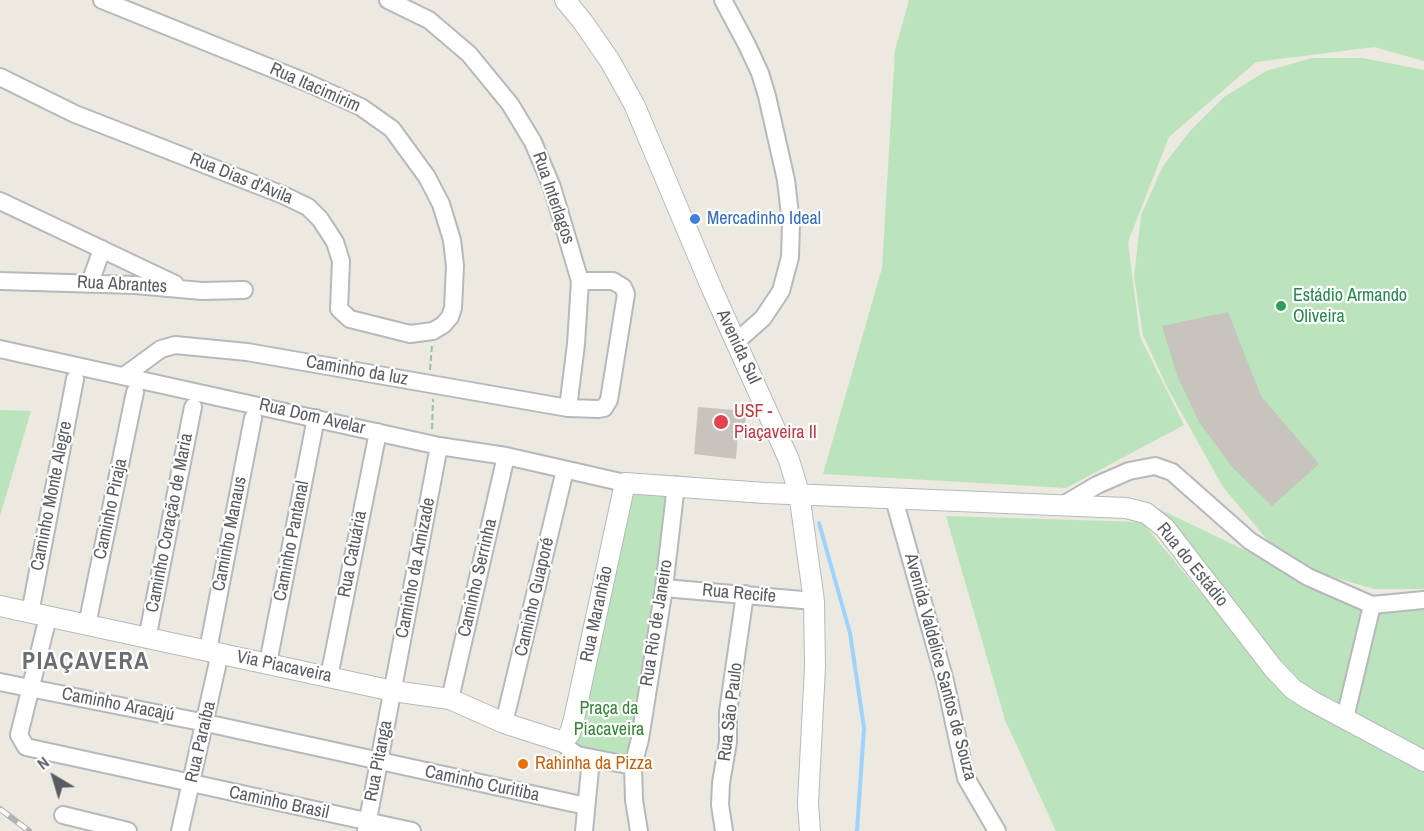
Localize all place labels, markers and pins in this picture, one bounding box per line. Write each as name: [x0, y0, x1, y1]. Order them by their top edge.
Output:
place label: Mercadinho Ideal: [707, 208, 821, 230]
marker: Mercadinho Ideal: [688, 212, 702, 226]
place label: Estádio Armando Oliveira: [1293, 285, 1407, 328]
marker: Estádio Armando Oliveira: [1274, 299, 1288, 313]
place label: USF - Piaçaveira II: [734, 401, 817, 444]
marker: USF - Piaçaveira II: [712, 413, 730, 431]
place label: Rahinha da Pizza: [535, 753, 652, 775]
marker: Rahinha da Pizza: [516, 757, 530, 771]

